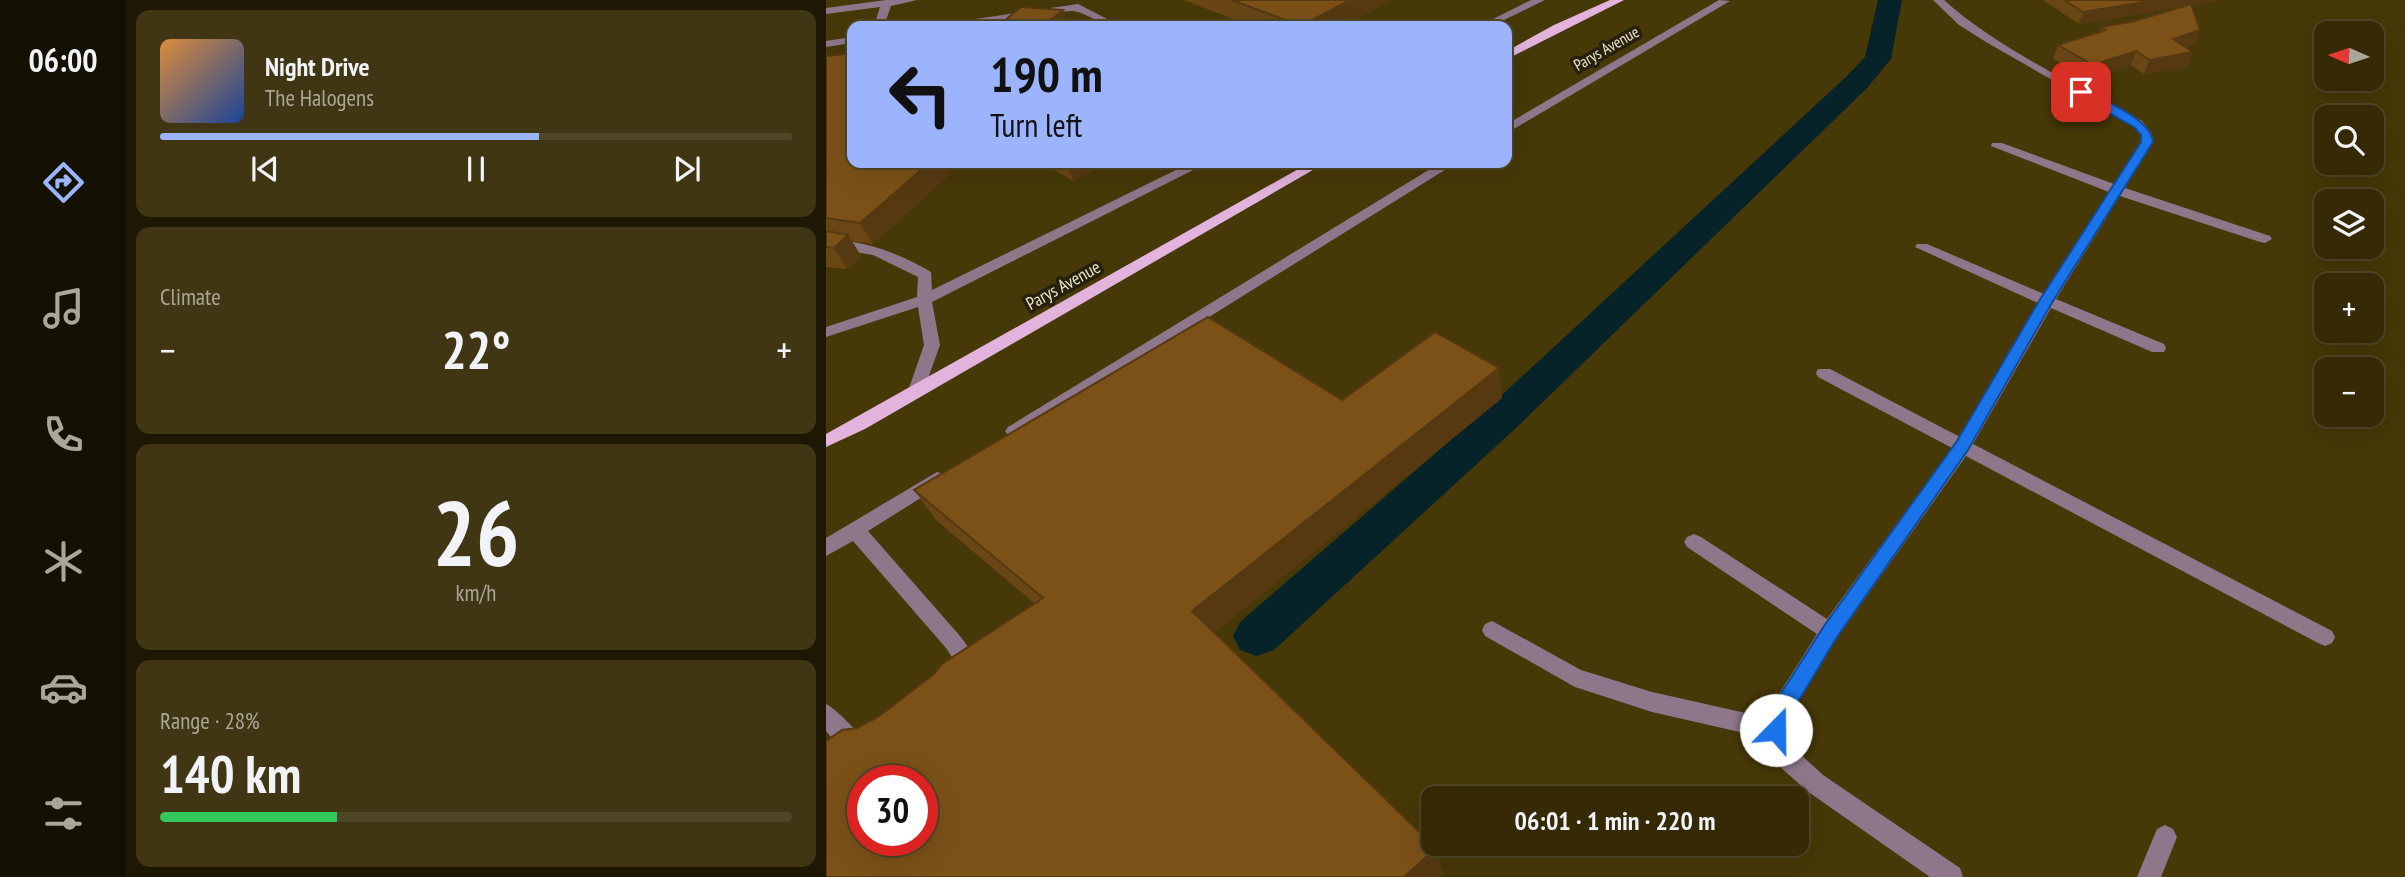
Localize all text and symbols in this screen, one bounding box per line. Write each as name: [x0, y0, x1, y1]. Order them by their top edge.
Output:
street label: Parys Avenue: [1570, 21, 1642, 75]
north arrow: [2314, 21, 2384, 91]
map controls: [2314, 21, 2384, 427]
text: 06:00: [28, 39, 98, 81]
text: 190 m: [990, 42, 1103, 106]
icon: left: [875, 49, 966, 140]
text: Night Drive: [265, 50, 370, 83]
pin: [2051, 62, 2111, 122]
icon: arrive: [2062, 73, 2100, 111]
text: The Halogens: [265, 83, 374, 112]
text: Turn left: [990, 104, 1082, 146]
button: search: [2314, 105, 2384, 175]
icon: previous: [246, 150, 284, 188]
icon: pause: [457, 150, 495, 188]
icon: next: [668, 150, 706, 188]
icon: directions: [39, 158, 88, 207]
button: layers: [2314, 189, 2384, 259]
street label: Parys Avenue: [1022, 255, 1104, 315]
button: +: [2314, 273, 2384, 343]
text: Climate: [160, 282, 221, 311]
icon: music: [39, 284, 88, 333]
text: 22°: [442, 316, 510, 383]
text: −: [160, 325, 176, 374]
text: +: [776, 325, 792, 374]
button: −: [2314, 357, 2384, 427]
icon: phone: [39, 410, 88, 459]
text: 26: [433, 473, 520, 591]
icon: climate: [39, 537, 88, 586]
text: km/h: [456, 578, 496, 607]
icon: car: [39, 663, 88, 712]
position arrow: [1739, 693, 1813, 767]
text: Range · 28%: [160, 706, 260, 735]
text: 140 km: [160, 740, 301, 807]
speed limit sign: 30: [847, 765, 938, 856]
icon: filters: [39, 789, 88, 838]
text: 06:01 · 1 min · 220 m: [1515, 804, 1715, 837]

